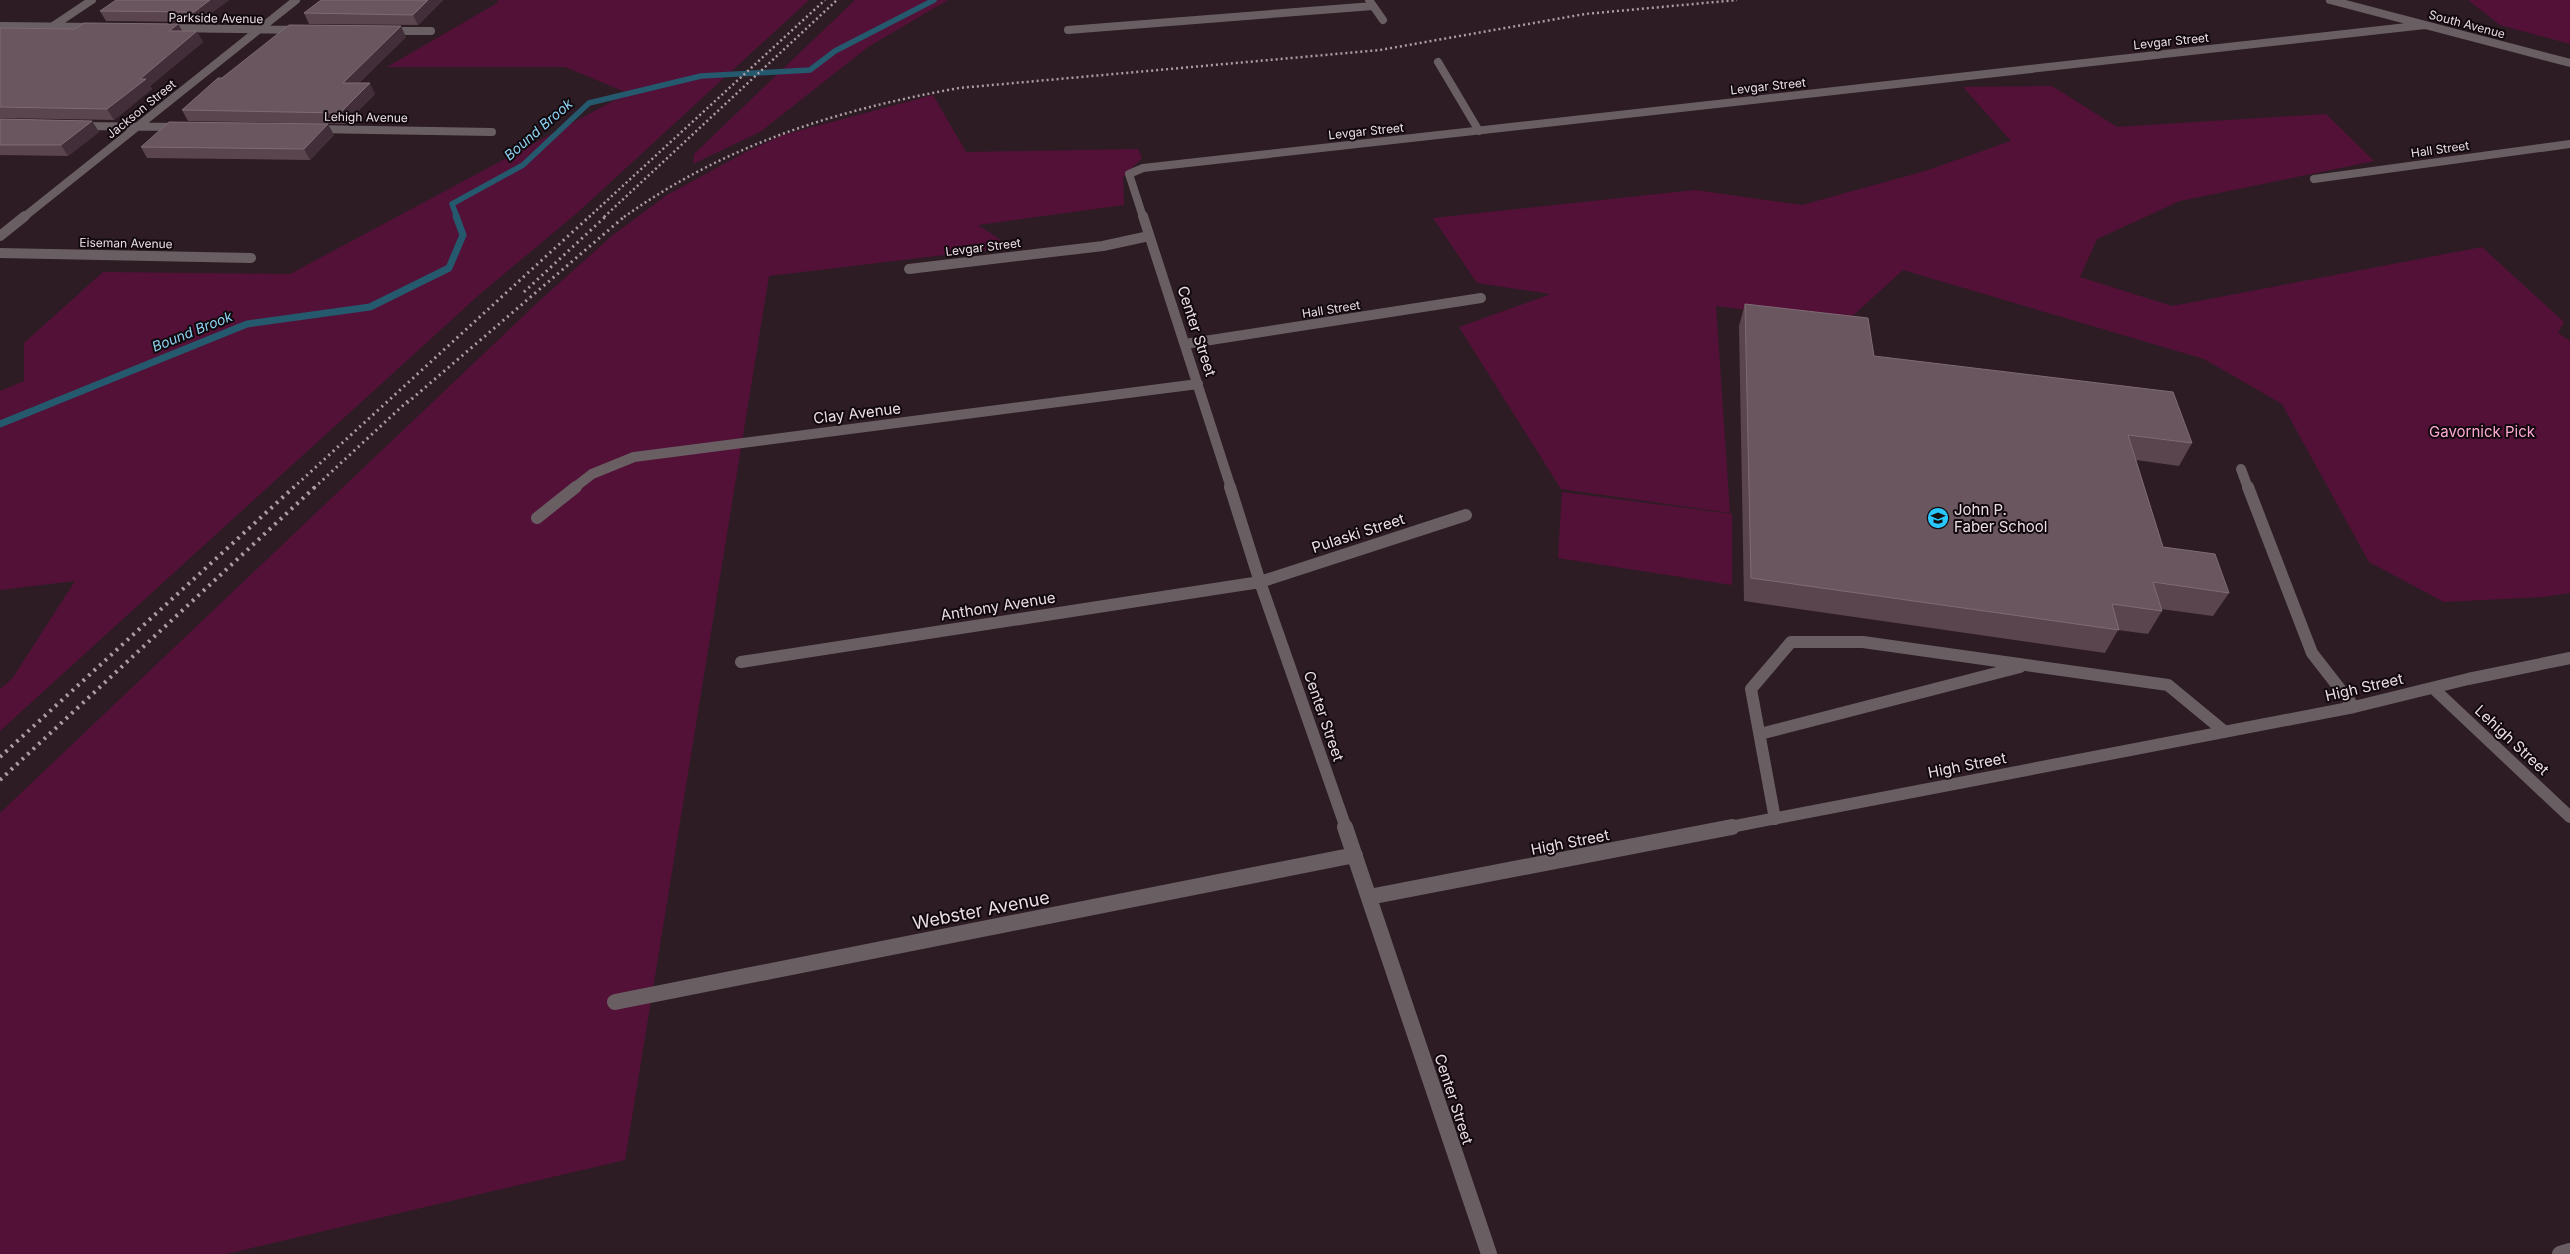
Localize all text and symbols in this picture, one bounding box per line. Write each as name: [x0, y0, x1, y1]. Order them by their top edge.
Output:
street label: South Avenue: [2427, 7, 2507, 41]
street label: Parkside Avenue: [168, 10, 264, 26]
street label: Levgar Street: [2132, 30, 2210, 52]
street label: Levgar Street: [1729, 75, 1807, 97]
street label: Jackson Street: [103, 76, 179, 142]
water label: Bound Brook: [500, 94, 576, 163]
street label: Lehigh Avenue: [324, 109, 408, 125]
street label: Levgar Street: [1327, 120, 1405, 142]
street label: Hall Street: [2410, 137, 2470, 161]
street label: Eiseman Avenue: [79, 235, 173, 251]
street label: Levgar Street: [944, 235, 1022, 259]
street label: Center Street: [1173, 283, 1221, 379]
street label: Hall Street: [1301, 297, 1361, 321]
water label: Bound Brook: [149, 307, 235, 355]
street label: Clay Avenue: [812, 398, 902, 428]
park label: Gavornick Pick: [2429, 422, 2536, 441]
place label: John P. Faber School: [1954, 500, 2047, 536]
school or university icon: John P. Faber School: [1926, 506, 1950, 530]
street label: Pulaski Street: [1309, 509, 1407, 557]
street label: Anthony Avenue: [939, 588, 1057, 624]
street label: Center Street: [1300, 668, 1348, 764]
street label: High Street: [2323, 669, 2405, 705]
street label: Lehigh Street: [2471, 701, 2553, 779]
street label: High Street: [1926, 748, 2008, 782]
street label: High Street: [1529, 825, 1611, 859]
street label: Webster Avenue: [911, 886, 1051, 934]
street label: Center Street: [1430, 1051, 1478, 1147]

